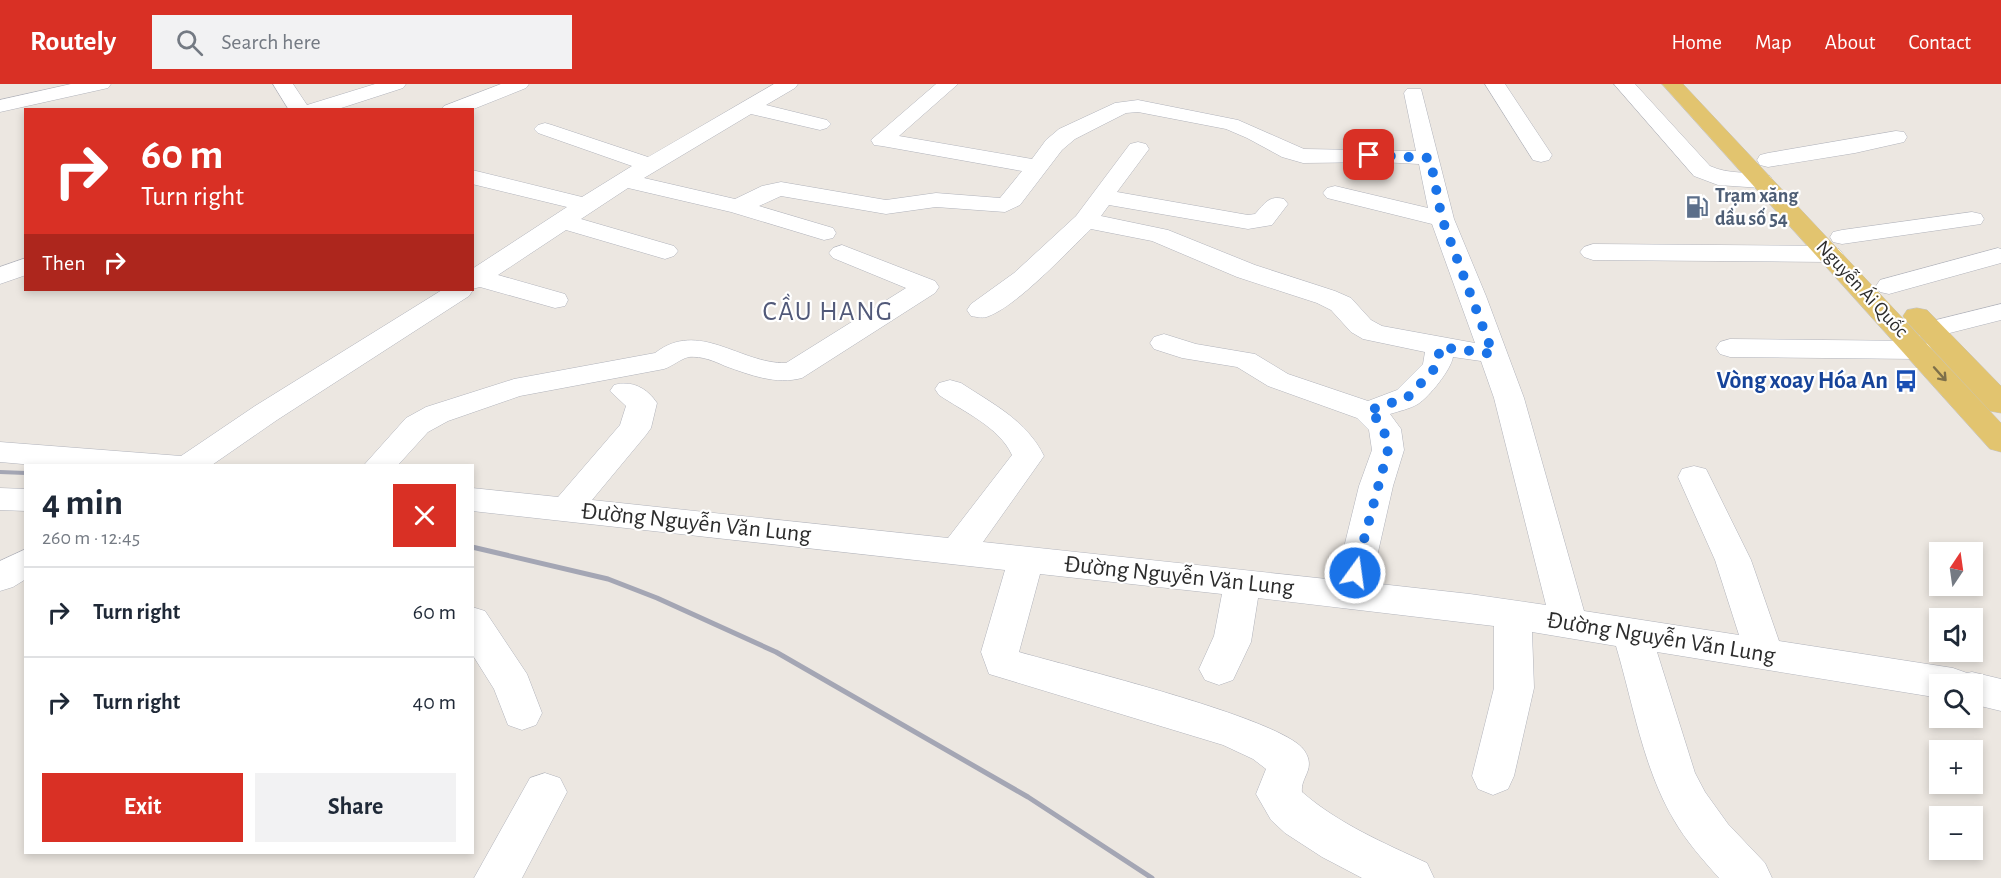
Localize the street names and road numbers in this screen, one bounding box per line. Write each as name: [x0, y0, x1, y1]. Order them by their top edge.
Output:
street label: Nguyễn Ái Quốc: [1812, 236, 1913, 341]
street label: Đường Nguyễn Văn Lung: [580, 498, 812, 547]
street label: Đường Nguyễn Văn Lung: [1063, 551, 1295, 600]
street label: Đường Nguyễn Văn Lung: [1545, 607, 1777, 668]

